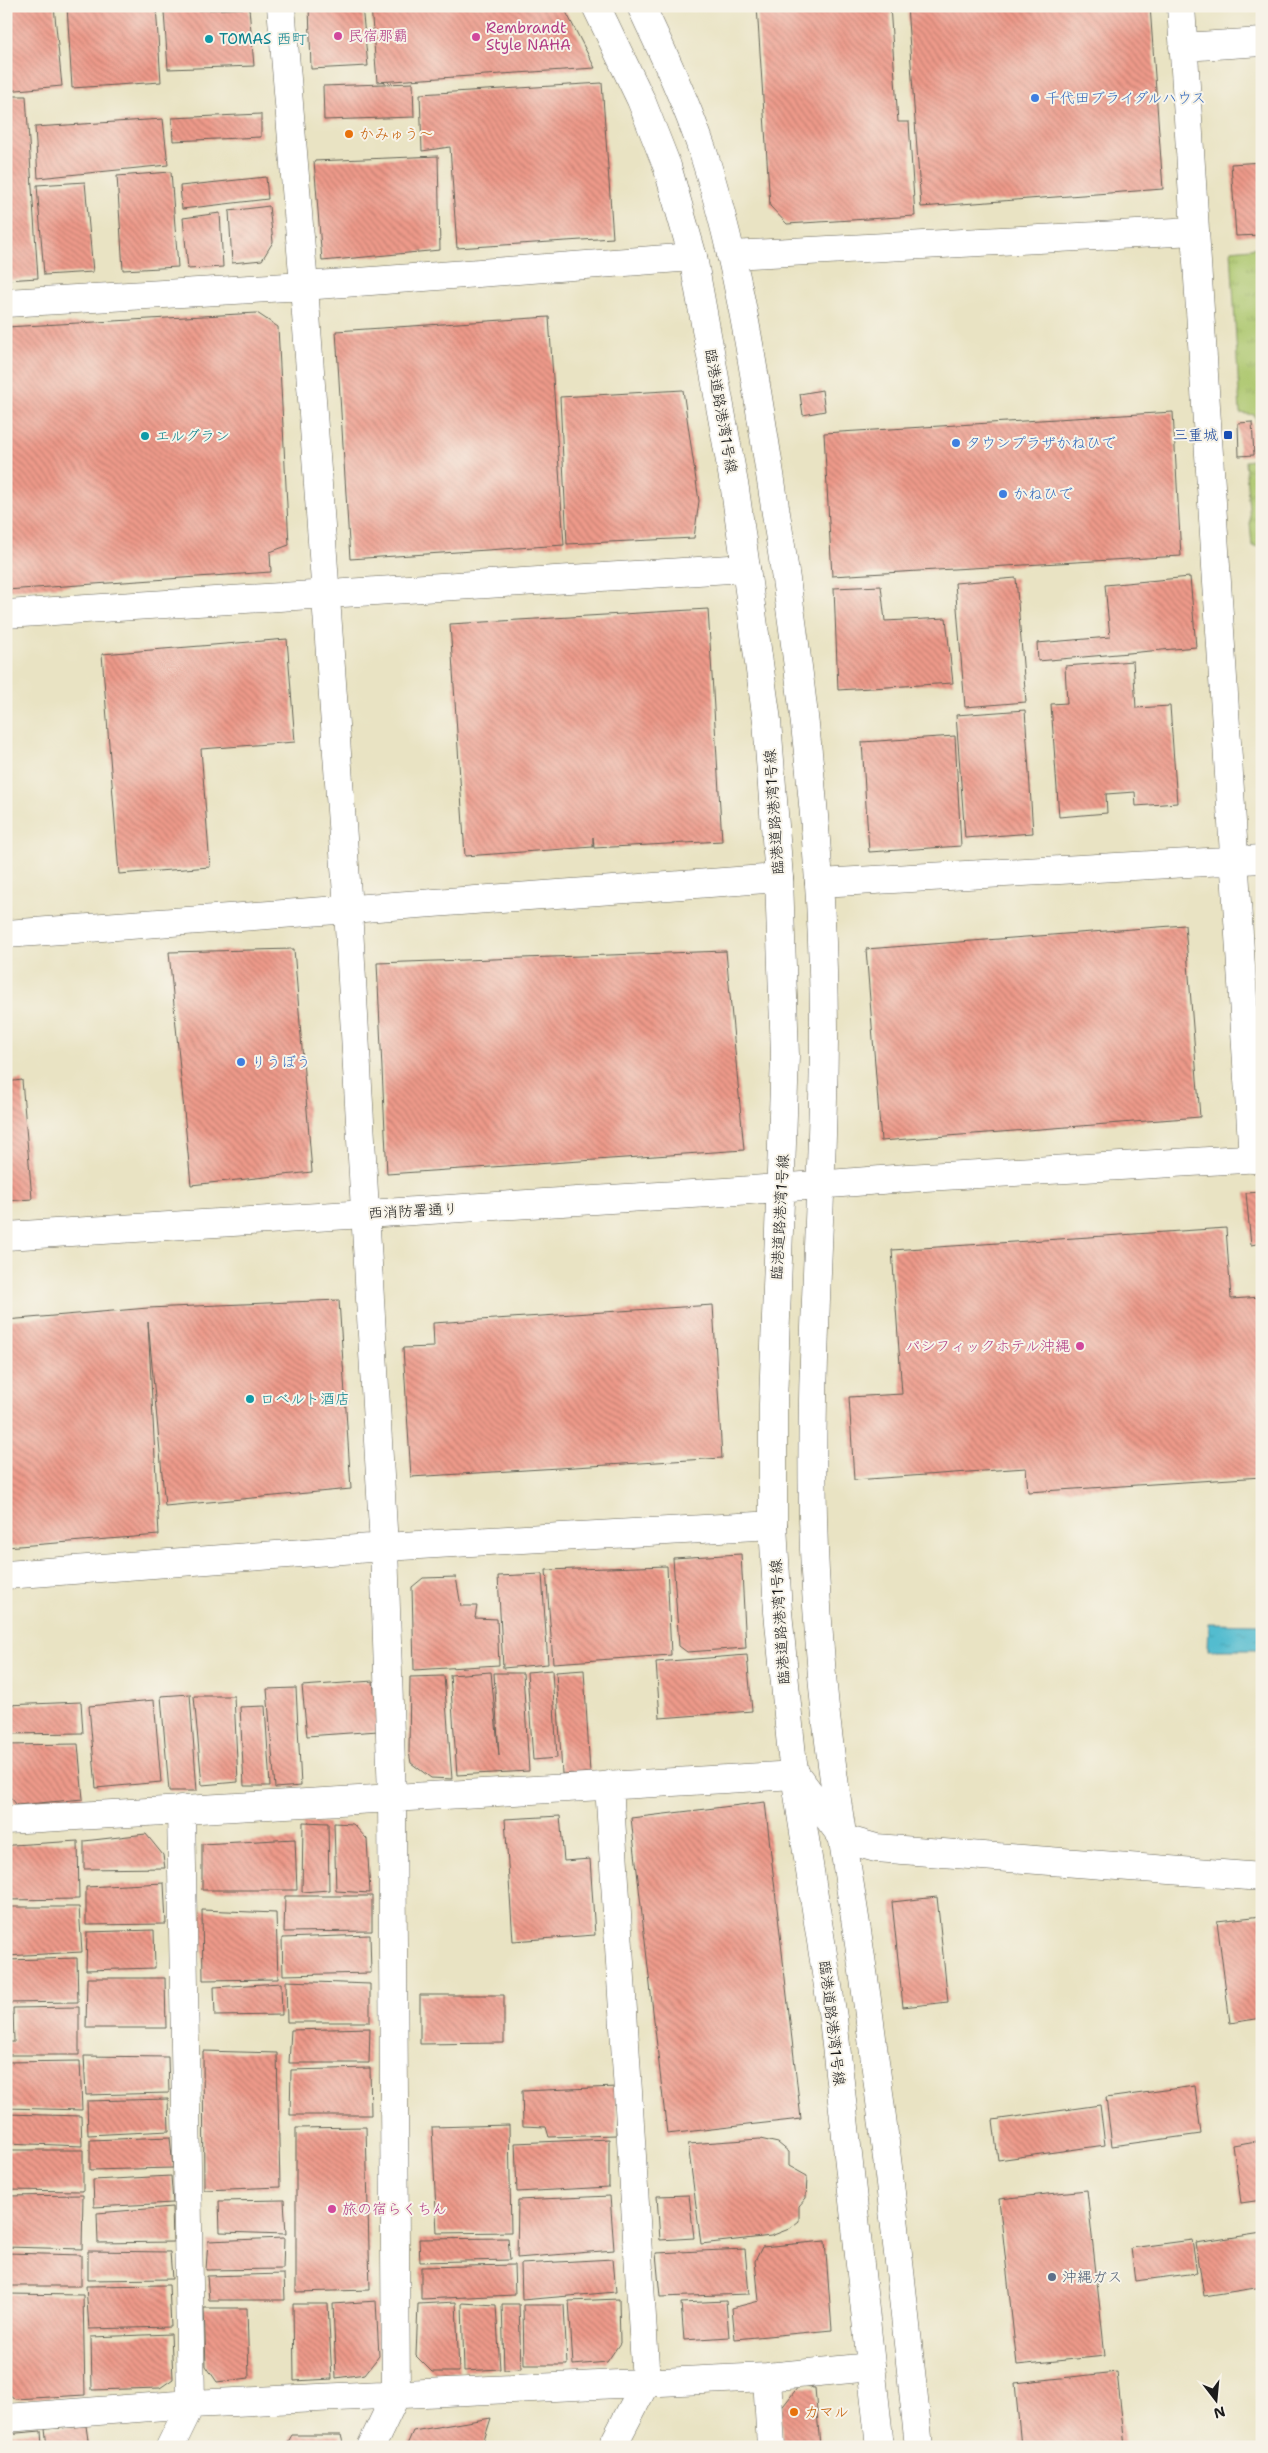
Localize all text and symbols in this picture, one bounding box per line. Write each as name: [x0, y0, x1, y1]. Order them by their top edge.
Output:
place label: Rembrandt Style NAHA: [486, 18, 571, 55]
place label: 民宿那覇: [348, 26, 408, 46]
place label: TOMAS 西町: [219, 29, 308, 49]
marker: 民宿那覇: [332, 30, 344, 42]
marker: Rembrandt Style NAHA: [470, 31, 482, 43]
marker: TOMAS 西町: [203, 33, 215, 45]
place label: 千代田ブライダルハウス: [1045, 88, 1206, 108]
marker: 千代田ブライダルハウス: [1029, 92, 1041, 104]
place label: かみゅう～: [359, 124, 434, 144]
marker: かみゅう～: [343, 128, 355, 140]
street label: 臨港道路港湾1号線: [700, 347, 742, 475]
place label: 三重城: [1173, 425, 1218, 445]
place label: エルグラン: [155, 426, 230, 446]
marker: 三重城: [1222, 429, 1234, 441]
marker: エルグラン: [139, 430, 151, 442]
place label: タウンプラザかねひで: [966, 433, 1116, 453]
marker: タウンプラザかねひで: [950, 437, 962, 449]
place label: かねひで: [1013, 484, 1073, 504]
marker: かねひで: [997, 488, 1009, 500]
street label: 臨港道路港湾1号線: [760, 748, 788, 876]
place label: りうぼう: [251, 1052, 311, 1072]
marker: りうぼう: [235, 1056, 247, 1068]
street label: 臨港道路港湾1号線: [767, 1153, 793, 1281]
street label: 西消防署通り: [368, 1199, 458, 1223]
place label: パシフィックホテル沖縄: [906, 1336, 1070, 1356]
marker: パシフィックホテル沖縄: [1074, 1340, 1086, 1352]
place label: ロベルト酒店: [260, 1389, 350, 1409]
marker: ロベルト酒店: [244, 1393, 256, 1405]
street label: 臨港道路港湾1号線: [766, 1558, 794, 1686]
street label: 臨港道路港湾1号線: [814, 1959, 850, 2087]
place label: 旅の宿らくちん: [342, 2199, 447, 2219]
marker: 旅の宿らくちん: [326, 2203, 338, 2215]
place label: 沖縄ガス: [1062, 2267, 1122, 2287]
marker: 沖縄ガス: [1046, 2271, 1058, 2283]
north arrow: [1190, 2376, 1240, 2426]
place label: カマル: [804, 2402, 849, 2422]
text: N: [1212, 2402, 1227, 2423]
marker: カマル: [788, 2406, 800, 2418]

